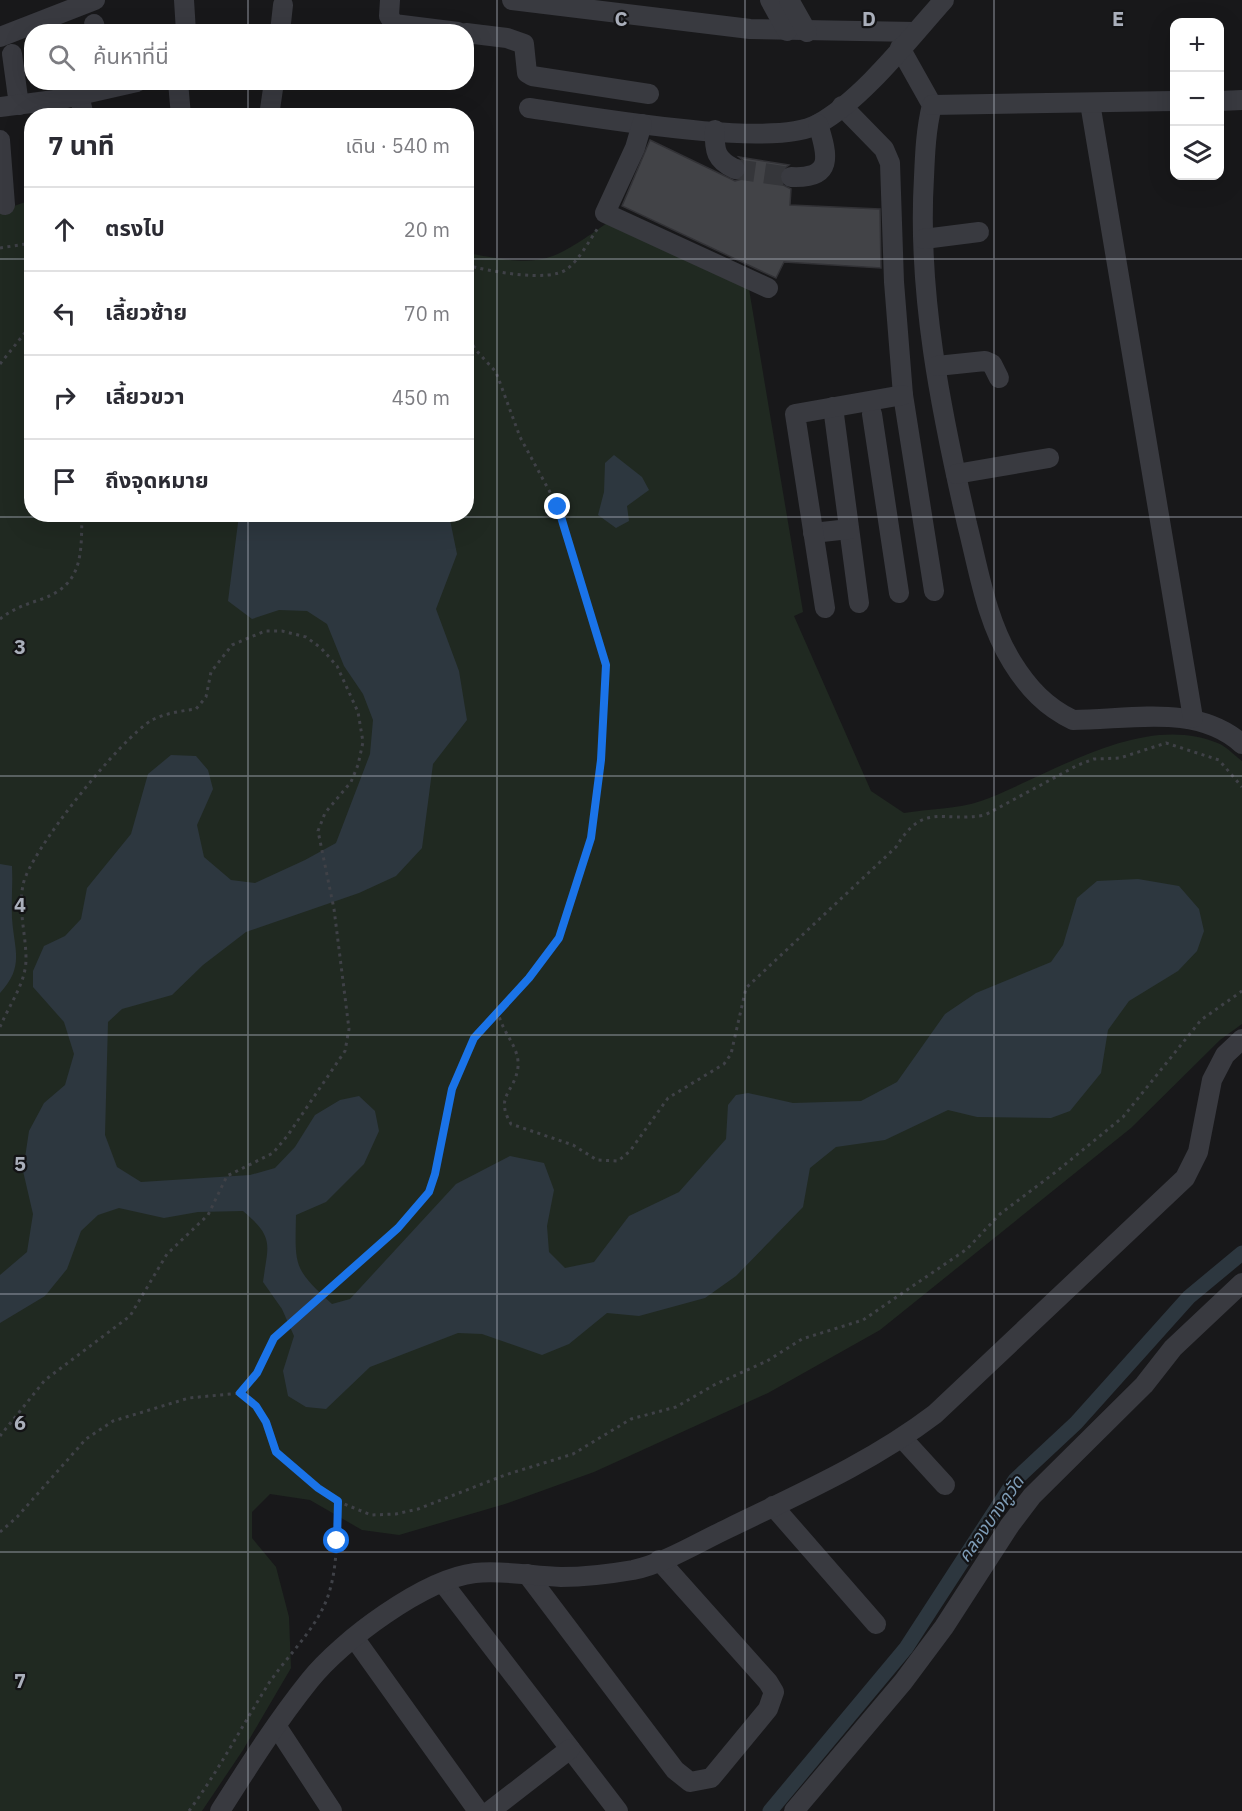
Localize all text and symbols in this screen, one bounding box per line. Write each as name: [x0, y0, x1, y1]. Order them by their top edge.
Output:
text: C: [614, 5, 628, 32]
text: D: [862, 5, 876, 32]
text: E: [1112, 5, 1124, 32]
map controls: [1170, 18, 1224, 180]
button: +: [1170, 18, 1224, 72]
search box: [24, 24, 474, 90]
icon: search: [45, 41, 78, 74]
text: ค้นหาที่นี่: [93, 41, 169, 70]
button: −: [1170, 72, 1224, 126]
button: layers: [1170, 126, 1224, 180]
text: 7 นาที: [48, 128, 115, 162]
text: เดิน · 540 m: [346, 132, 450, 159]
icon: ahead: [48, 213, 81, 246]
text: ตรงไป: [105, 213, 165, 242]
text: 20 m: [404, 216, 450, 243]
icon: left: [48, 297, 81, 330]
text: เลี้ยวซ้าย: [105, 297, 187, 326]
text: 70 m: [404, 300, 450, 327]
icon: right: [48, 381, 81, 414]
text: เลี้ยวขวา: [105, 381, 185, 410]
text: 450 m: [392, 384, 450, 411]
icon: arrive: [48, 465, 81, 498]
text: ถึงจุดหมาย: [105, 465, 209, 494]
route end: [544, 493, 570, 519]
text: 3: [14, 633, 26, 660]
text: 4: [14, 891, 26, 918]
text: 5: [14, 1150, 26, 1177]
text: 6: [14, 1409, 26, 1436]
water label: คลองบางคูวัด: [952, 1470, 1029, 1566]
route start: [323, 1527, 349, 1553]
text: 7: [14, 1667, 26, 1694]

